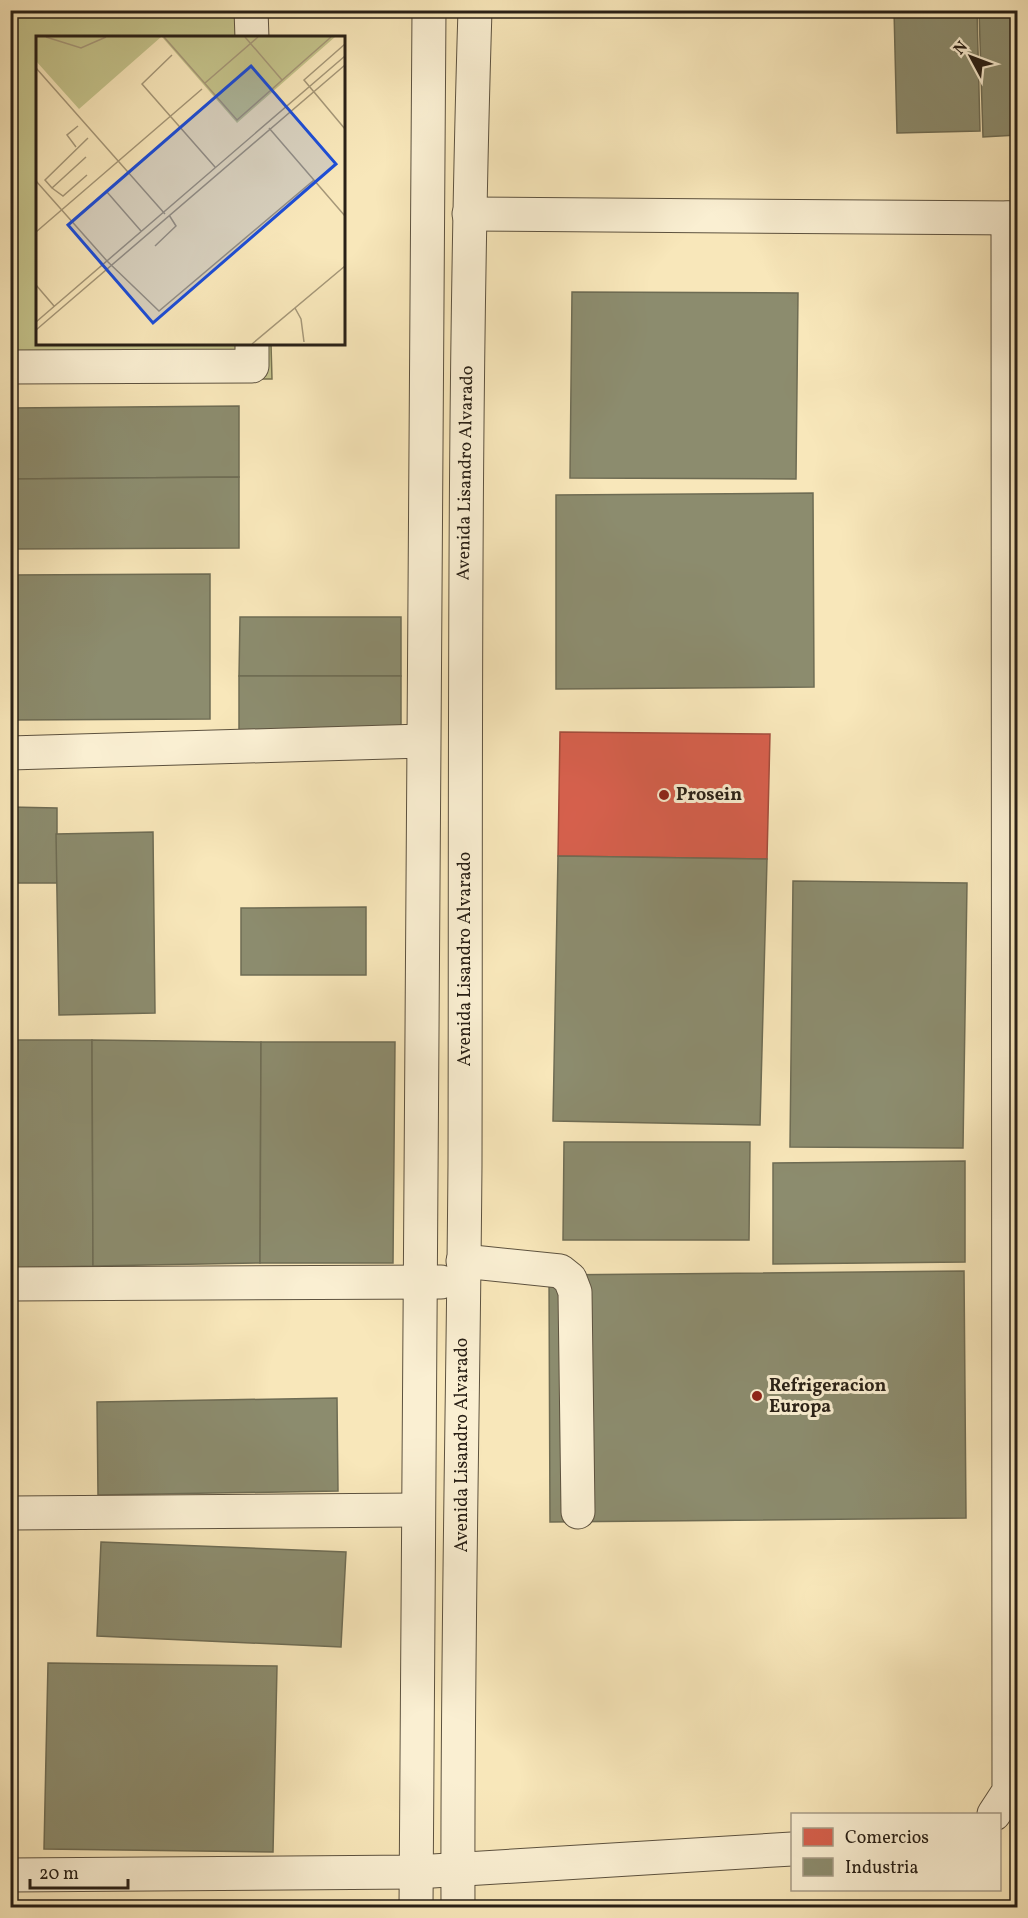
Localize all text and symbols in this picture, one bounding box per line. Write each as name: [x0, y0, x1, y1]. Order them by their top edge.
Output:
north arrow: [941, 27, 1001, 87]
inset map: [36, 36, 345, 345]
text: N: [949, 37, 974, 60]
street label: Avenida Lisandro Alvarado: [452, 365, 480, 581]
place label: Prosein: [676, 783, 742, 808]
marker: Prosein: [657, 788, 671, 802]
street label: Avenida Lisandro Alvarado: [453, 852, 478, 1066]
street label: Avenida Lisandro Alvarado: [450, 1338, 475, 1552]
place label: Refrigeracion Europa: [769, 1374, 887, 1420]
marker: Refrigeracion Europa: [750, 1389, 764, 1403]
legend: [791, 1813, 1001, 1891]
text: Comercios: [845, 1826, 929, 1851]
scale bar: [30, 1852, 128, 1890]
text: Industria: [845, 1856, 918, 1881]
text: 20 m: [39, 1862, 79, 1887]

